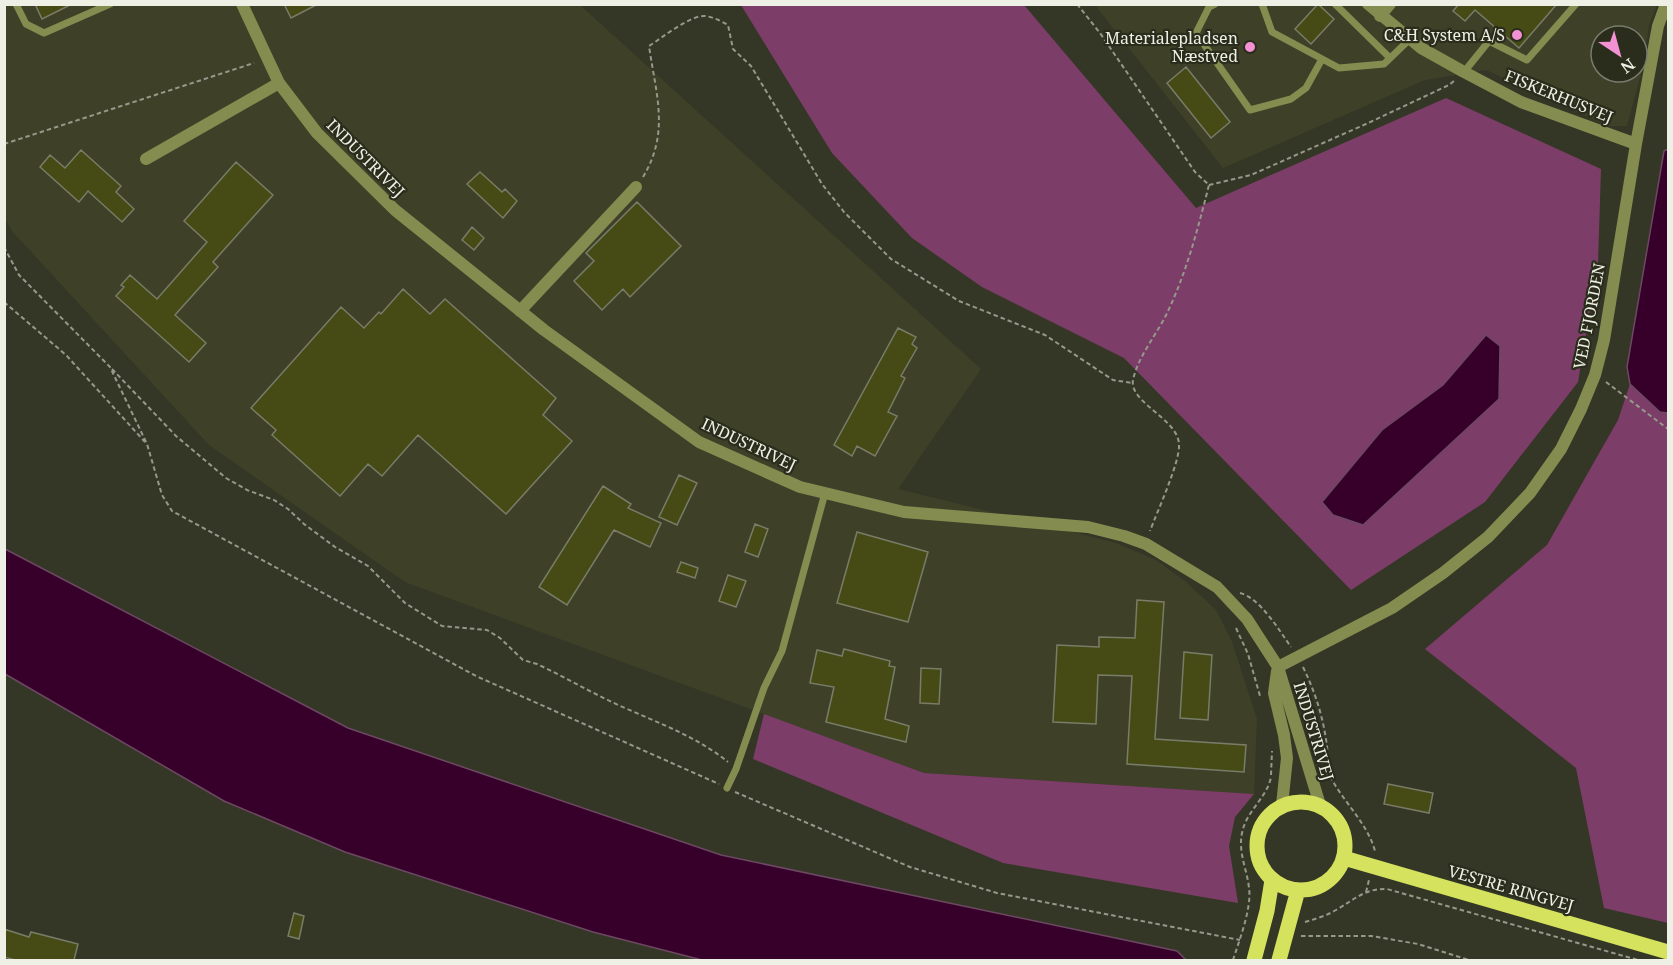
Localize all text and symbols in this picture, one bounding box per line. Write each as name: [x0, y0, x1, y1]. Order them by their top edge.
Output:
place label: C&H System A/S: [1384, 24, 1505, 46]
north arrow: [1589, 24, 1649, 84]
place label: Materialepladsen Næstved: [1105, 27, 1238, 67]
marker: C&H System A/S: [1510, 28, 1524, 42]
marker: Materialepladsen Næstved: [1243, 40, 1257, 54]
text: N: [1616, 54, 1639, 79]
street label: FISKERHUSVEJ: [1502, 64, 1617, 128]
street label: INDUSTRIVEJ: [322, 114, 410, 202]
street label: VED FJORDEN: [1568, 261, 1610, 371]
street label: INDUSTRIVEJ: [698, 412, 800, 476]
street label: INDUSTRIVEJ: [1289, 679, 1340, 783]
street label: VESTRE RINGVEJ: [1446, 860, 1577, 917]

